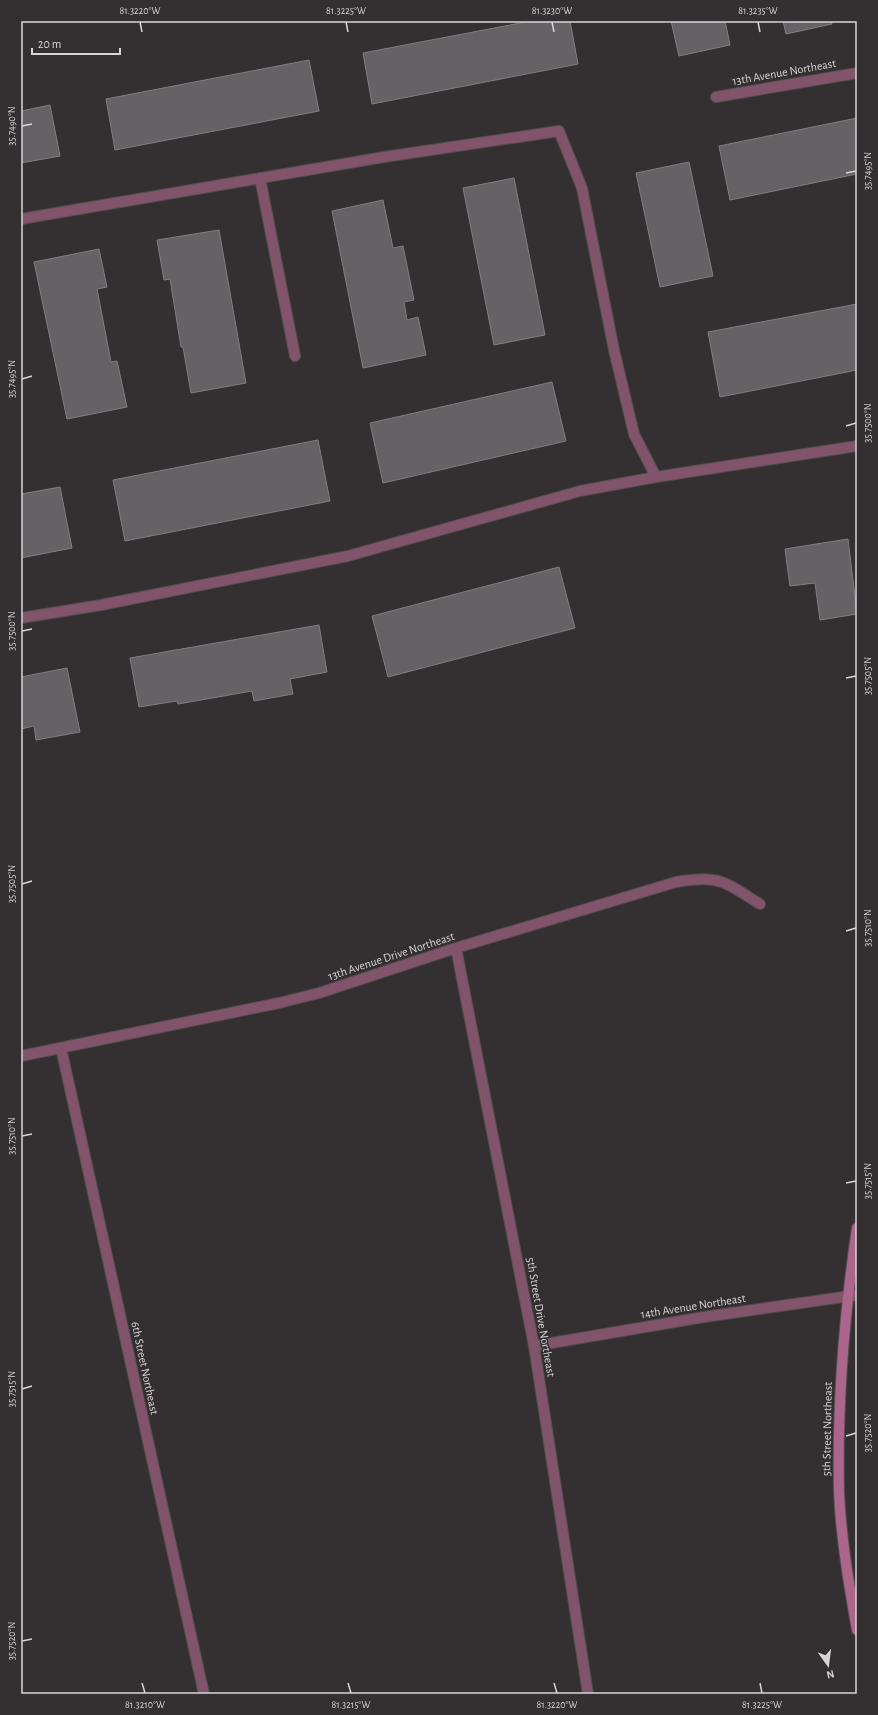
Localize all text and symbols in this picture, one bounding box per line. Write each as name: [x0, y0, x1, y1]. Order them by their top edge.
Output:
text: 81.3220°W: [120, 6, 161, 16]
text: 81.3225°W: [326, 6, 366, 16]
text: 81.3230°W: [532, 6, 572, 16]
text: 81.3235°W: [738, 6, 778, 16]
scale bar: [32, 30, 120, 56]
text: 20 m: [38, 38, 61, 50]
street label: 13th Avenue Northeast: [731, 57, 837, 87]
text: 35.7490°N: [7, 106, 17, 146]
text: 35.7495°N: [863, 152, 873, 190]
text: 35.7495°N: [7, 360, 17, 398]
text: 35.7500°N: [863, 403, 873, 443]
text: 35.7500°N: [7, 611, 17, 651]
text: 35.7505°N: [863, 657, 873, 695]
text: 35.7505°N: [7, 865, 17, 903]
text: 35.7510°N: [863, 909, 873, 947]
street label: 13th Avenue Drive Northeast: [326, 930, 456, 982]
text: 35.7510°N: [7, 1117, 17, 1155]
text: 35.7515°N: [863, 1163, 873, 1199]
street label: 5th Street Drive Northeast: [525, 1256, 557, 1378]
street label: 14th Avenue Northeast: [640, 1292, 746, 1320]
street label: 6th Street Northeast: [129, 1320, 161, 1416]
text: 35.7515°N: [7, 1371, 17, 1407]
street label: 5th Street Northeast: [820, 1382, 834, 1476]
text: 35.7520°N: [863, 1414, 873, 1452]
text: 35.7520°N: [7, 1622, 17, 1660]
north arrow: [808, 1645, 848, 1685]
text: N: [825, 1668, 835, 1680]
text: 81.3210°W: [125, 1700, 165, 1710]
text: 81.3215°W: [332, 1700, 370, 1710]
text: 81.3220°W: [537, 1700, 578, 1710]
text: 81.3225°W: [742, 1700, 782, 1710]

